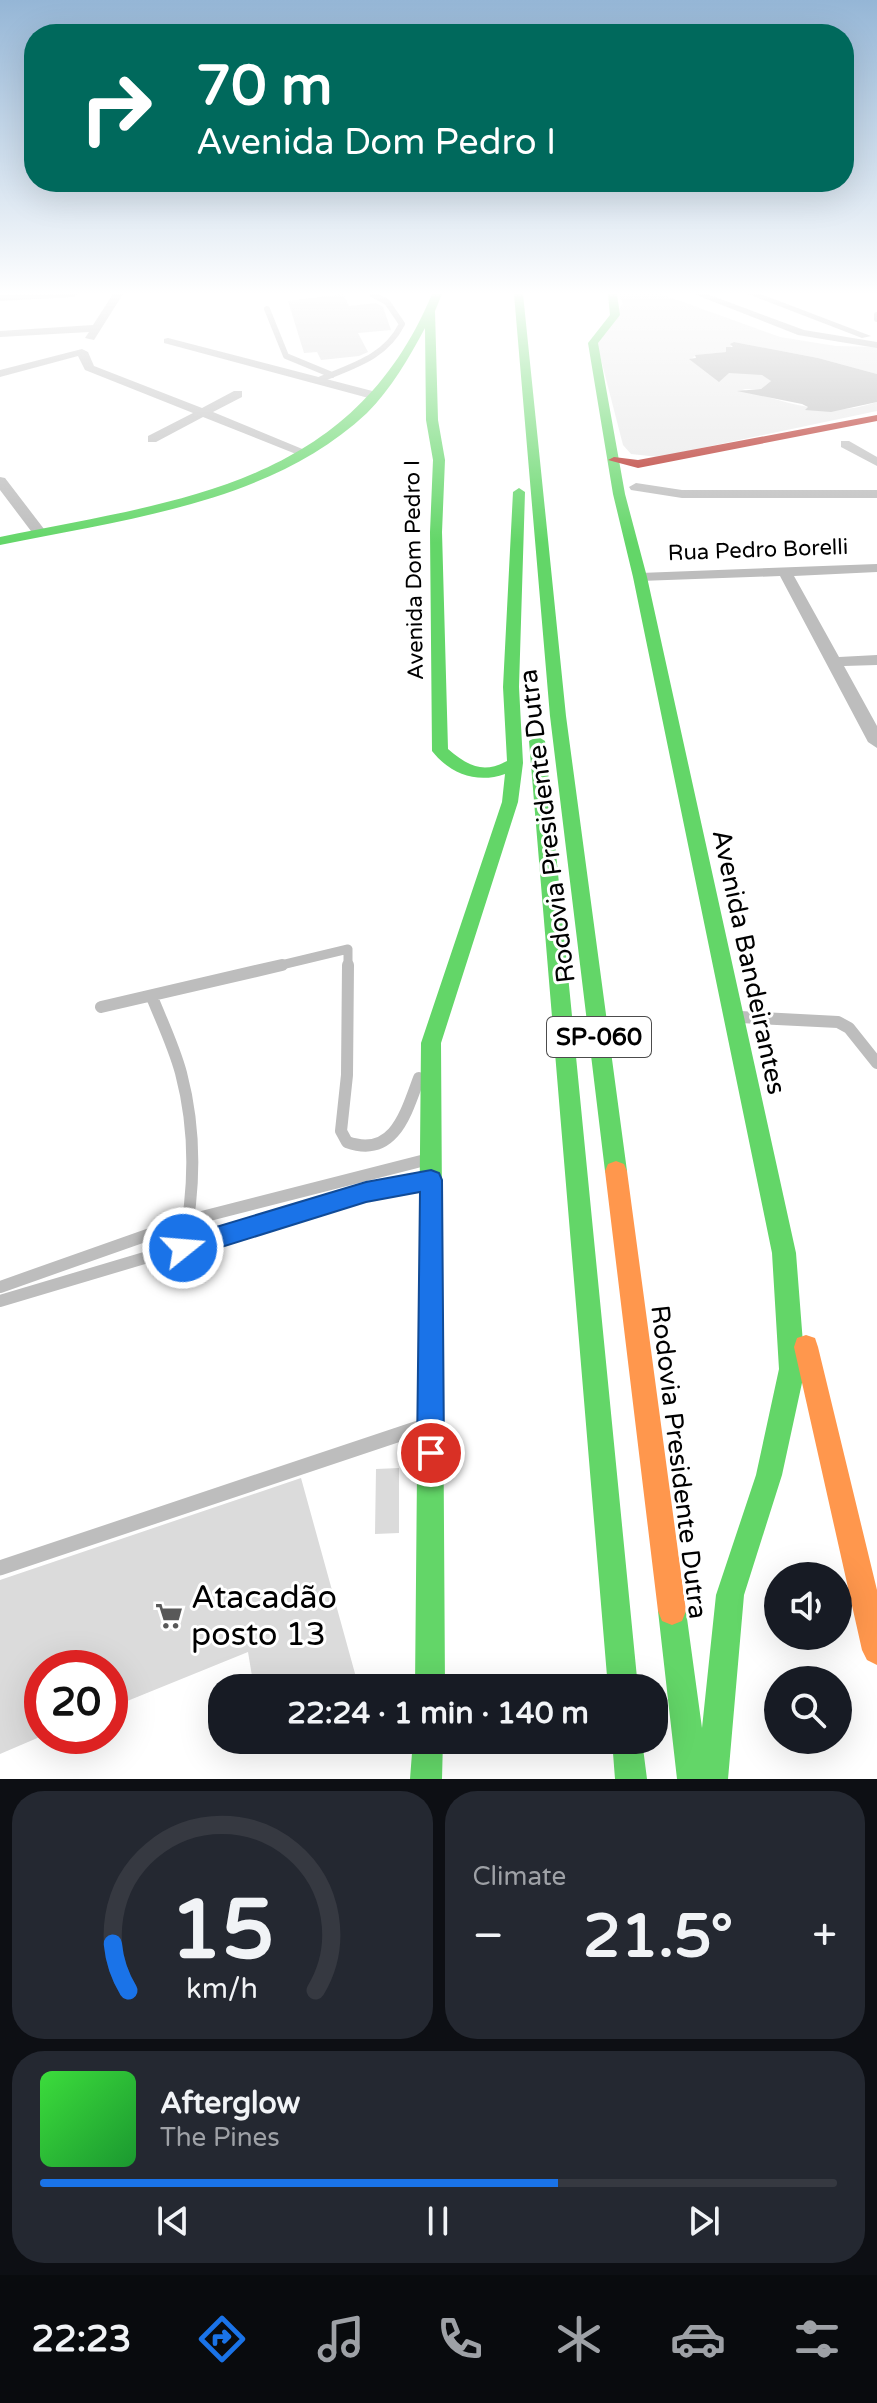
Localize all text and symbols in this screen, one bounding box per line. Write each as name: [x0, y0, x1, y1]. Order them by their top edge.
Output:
text: 70 m: [196, 53, 332, 120]
icon: right: [64, 56, 168, 160]
text: Avenida Dom Pedro I: [196, 121, 556, 164]
street label: Avenida Dom Pedro I: [399, 460, 429, 680]
street label: Rua Pedro Borelli: [667, 534, 849, 566]
street label: Rodovia Presidente Dutra: [512, 667, 582, 985]
street label: Avenida Bandeirantes: [706, 827, 792, 1097]
road number: SP-060: [547, 1017, 651, 1057]
position arrow: [141, 1206, 225, 1290]
street label: Rodovia Presidente Dutra: [644, 1303, 714, 1621]
pin: [397, 1419, 465, 1487]
icon: arrive: [409, 1431, 453, 1475]
map controls: [764, 1562, 852, 1754]
button: sound: [764, 1562, 852, 1650]
place label: Atacadão posto 13: [191, 1579, 337, 1654]
supermarket icon: Atacadão posto 13: [154, 1601, 184, 1631]
speed limit sign: 20: [24, 1650, 128, 1754]
button: search: [764, 1666, 852, 1754]
text: 22:24 · 1 min · 140 m: [287, 1695, 589, 1732]
text: Climate: [473, 1861, 566, 1892]
text: 15: [170, 1881, 274, 1981]
text: 21.5°: [583, 1901, 733, 1973]
text: −: [473, 1910, 504, 1963]
text: +: [812, 1910, 837, 1963]
text: km/h: [186, 1972, 258, 2006]
text: Afterglow: [160, 2085, 300, 2122]
text: The Pines: [160, 2122, 280, 2153]
icon: previous: [151, 2199, 195, 2243]
icon: pause: [416, 2199, 460, 2243]
icon: next: [682, 2199, 726, 2243]
icon: directions: [194, 2311, 250, 2367]
icon: music: [313, 2311, 369, 2367]
icon: phone: [432, 2311, 488, 2367]
icon: climate: [551, 2311, 607, 2367]
icon: car: [670, 2311, 726, 2367]
icon: filters: [789, 2311, 845, 2367]
text: 22:23: [32, 2318, 131, 2361]

